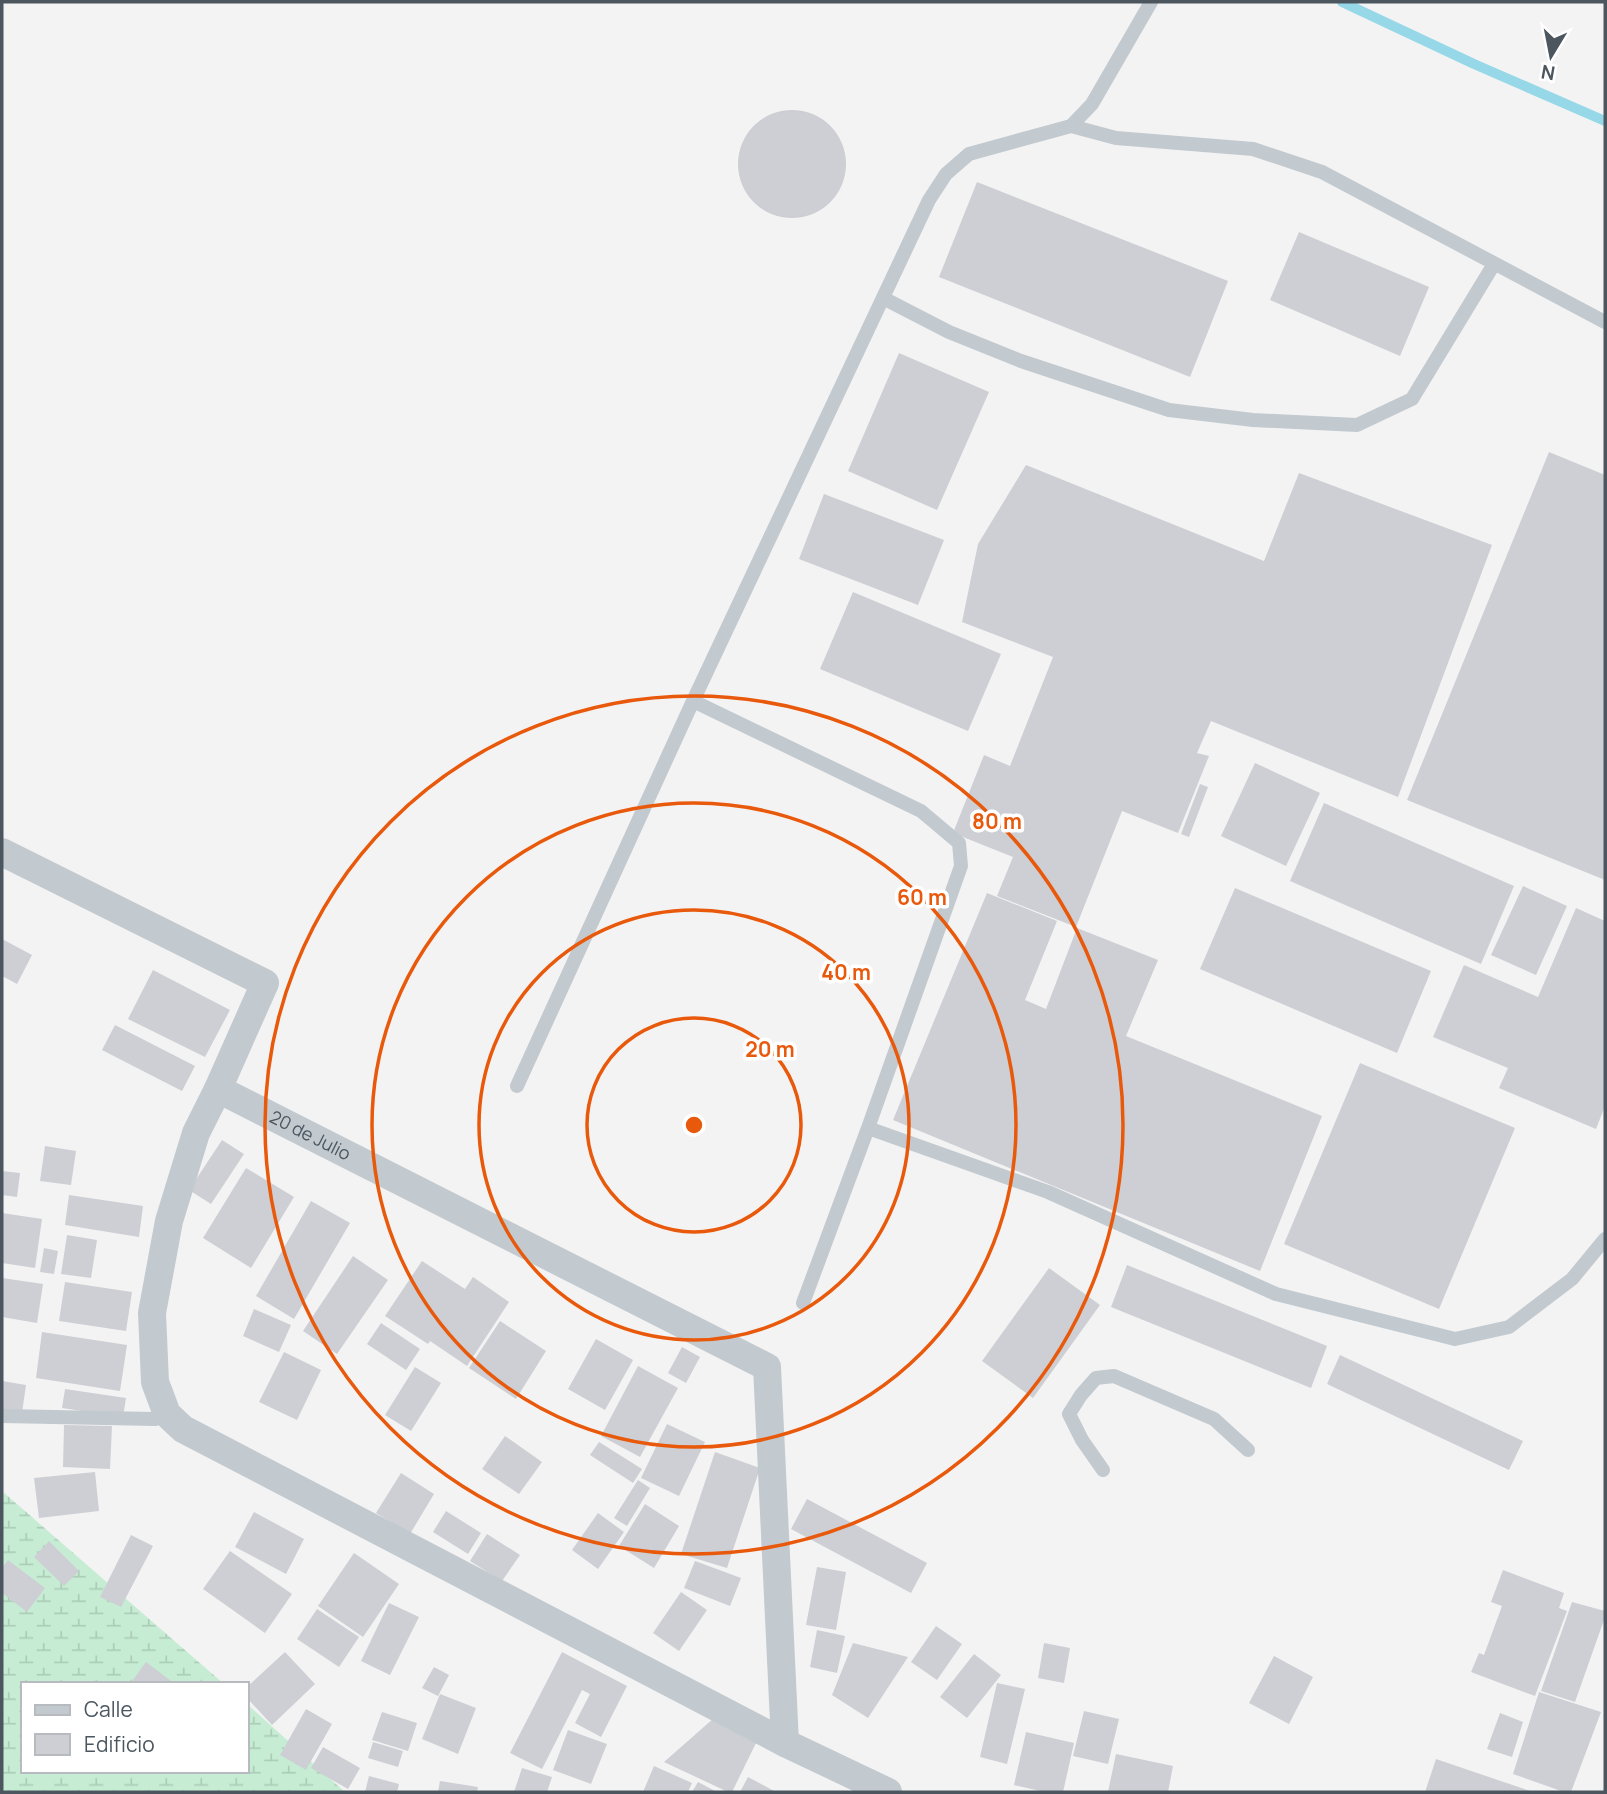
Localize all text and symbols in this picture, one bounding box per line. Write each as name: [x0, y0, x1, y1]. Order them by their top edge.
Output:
north arrow: [1516, 21, 1586, 91]
text: N: [1539, 59, 1557, 87]
text: 80 m: [972, 807, 1022, 835]
text: 60 m: [897, 883, 947, 911]
text: 40 m: [821, 958, 871, 986]
text: 20 m: [745, 1035, 795, 1063]
street label: 20 de Julio: [266, 1104, 355, 1165]
centre of rings: [682, 1113, 706, 1137]
legend: [21, 1682, 248, 1773]
text: Calle: [84, 1695, 133, 1723]
text: Edificio: [84, 1730, 155, 1758]

